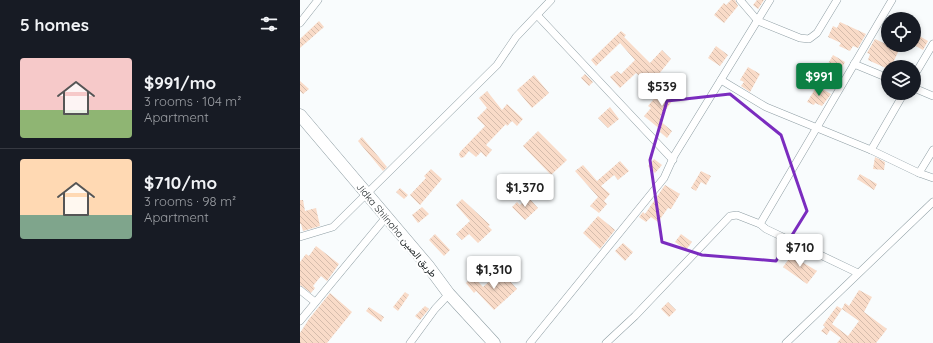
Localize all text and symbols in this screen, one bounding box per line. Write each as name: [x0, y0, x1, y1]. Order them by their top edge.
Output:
map controls: [881, 12, 921, 100]
button: locate: [881, 12, 921, 52]
icon: filters: [258, 13, 280, 35]
text: 5 homes: [20, 14, 89, 35]
button: layers: [881, 60, 921, 100]
pin: $991: [795, 63, 843, 97]
text: $991: [805, 68, 833, 84]
text: $991/mo: [144, 72, 216, 93]
pin: $539: [638, 73, 686, 107]
icon: home: [52, 74, 100, 122]
text: $539: [647, 78, 677, 94]
text: 3 rooms · 104 m²: [144, 93, 241, 109]
text: Apartment: [144, 109, 209, 125]
text: $710/mo: [144, 172, 217, 193]
pin: $1,370: [492, 174, 558, 208]
icon: home: [52, 175, 100, 223]
text: $1,370: [506, 179, 544, 195]
street label: Jidka Shiinaha طريق الصين: [353, 181, 440, 280]
text: 3 rooms · 98 m²: [144, 193, 236, 209]
text: Apartment: [144, 209, 209, 225]
pin: $710: [776, 234, 824, 268]
text: $710: [786, 239, 814, 255]
pin: $1,310: [461, 256, 527, 290]
text: $1,310: [476, 261, 512, 277]

